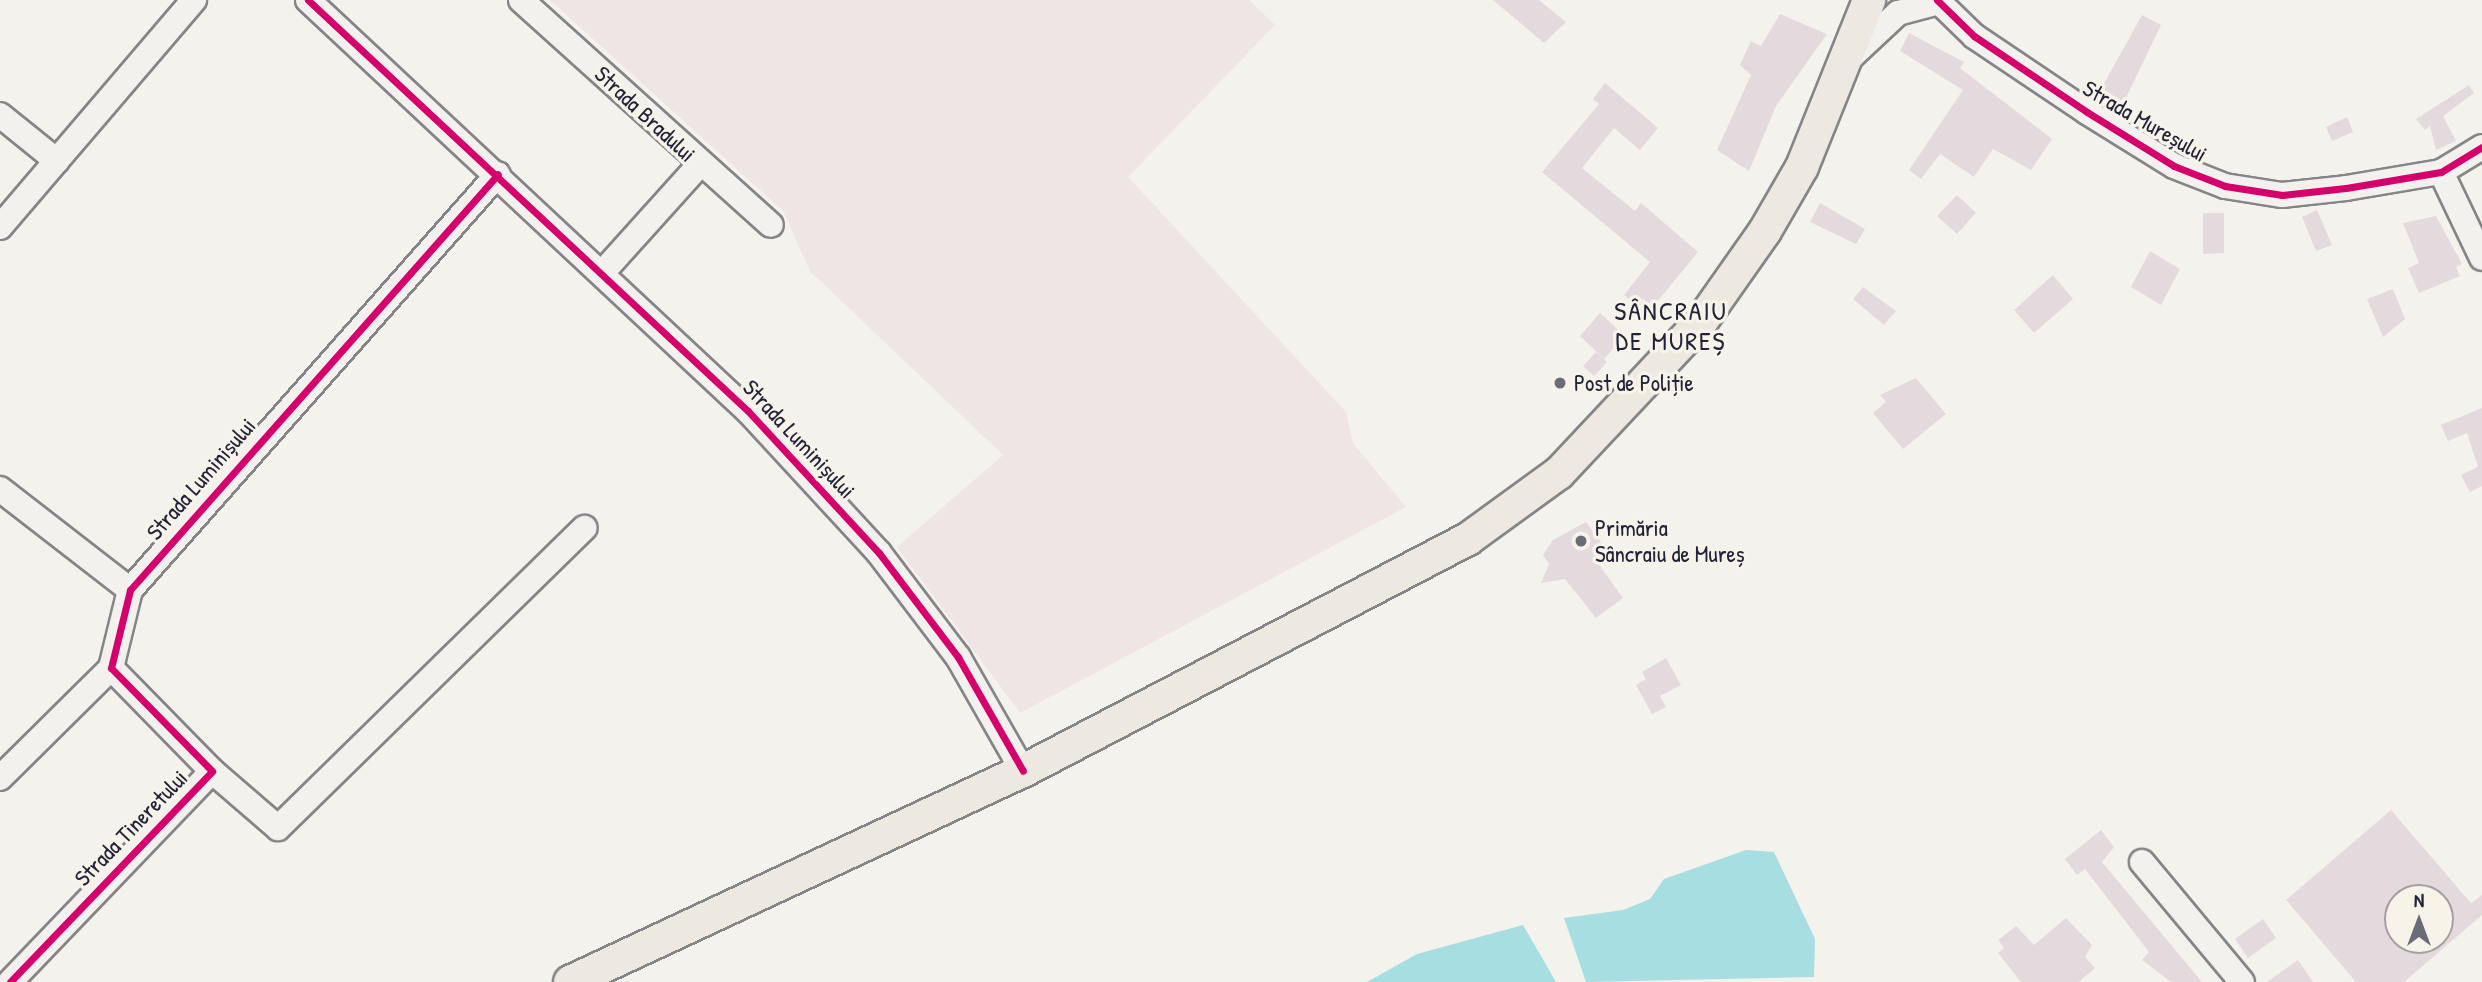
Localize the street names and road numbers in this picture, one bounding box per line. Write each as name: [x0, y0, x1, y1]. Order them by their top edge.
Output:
street label: Strada Bradului: [589, 60, 701, 168]
street label: Strada Mureșului: [2078, 74, 2212, 168]
street label: Strada Luminișului: [737, 374, 861, 504]
street label: Strada Luminișului: [141, 412, 261, 546]
street label: Strada Tineretului: [69, 764, 193, 892]

